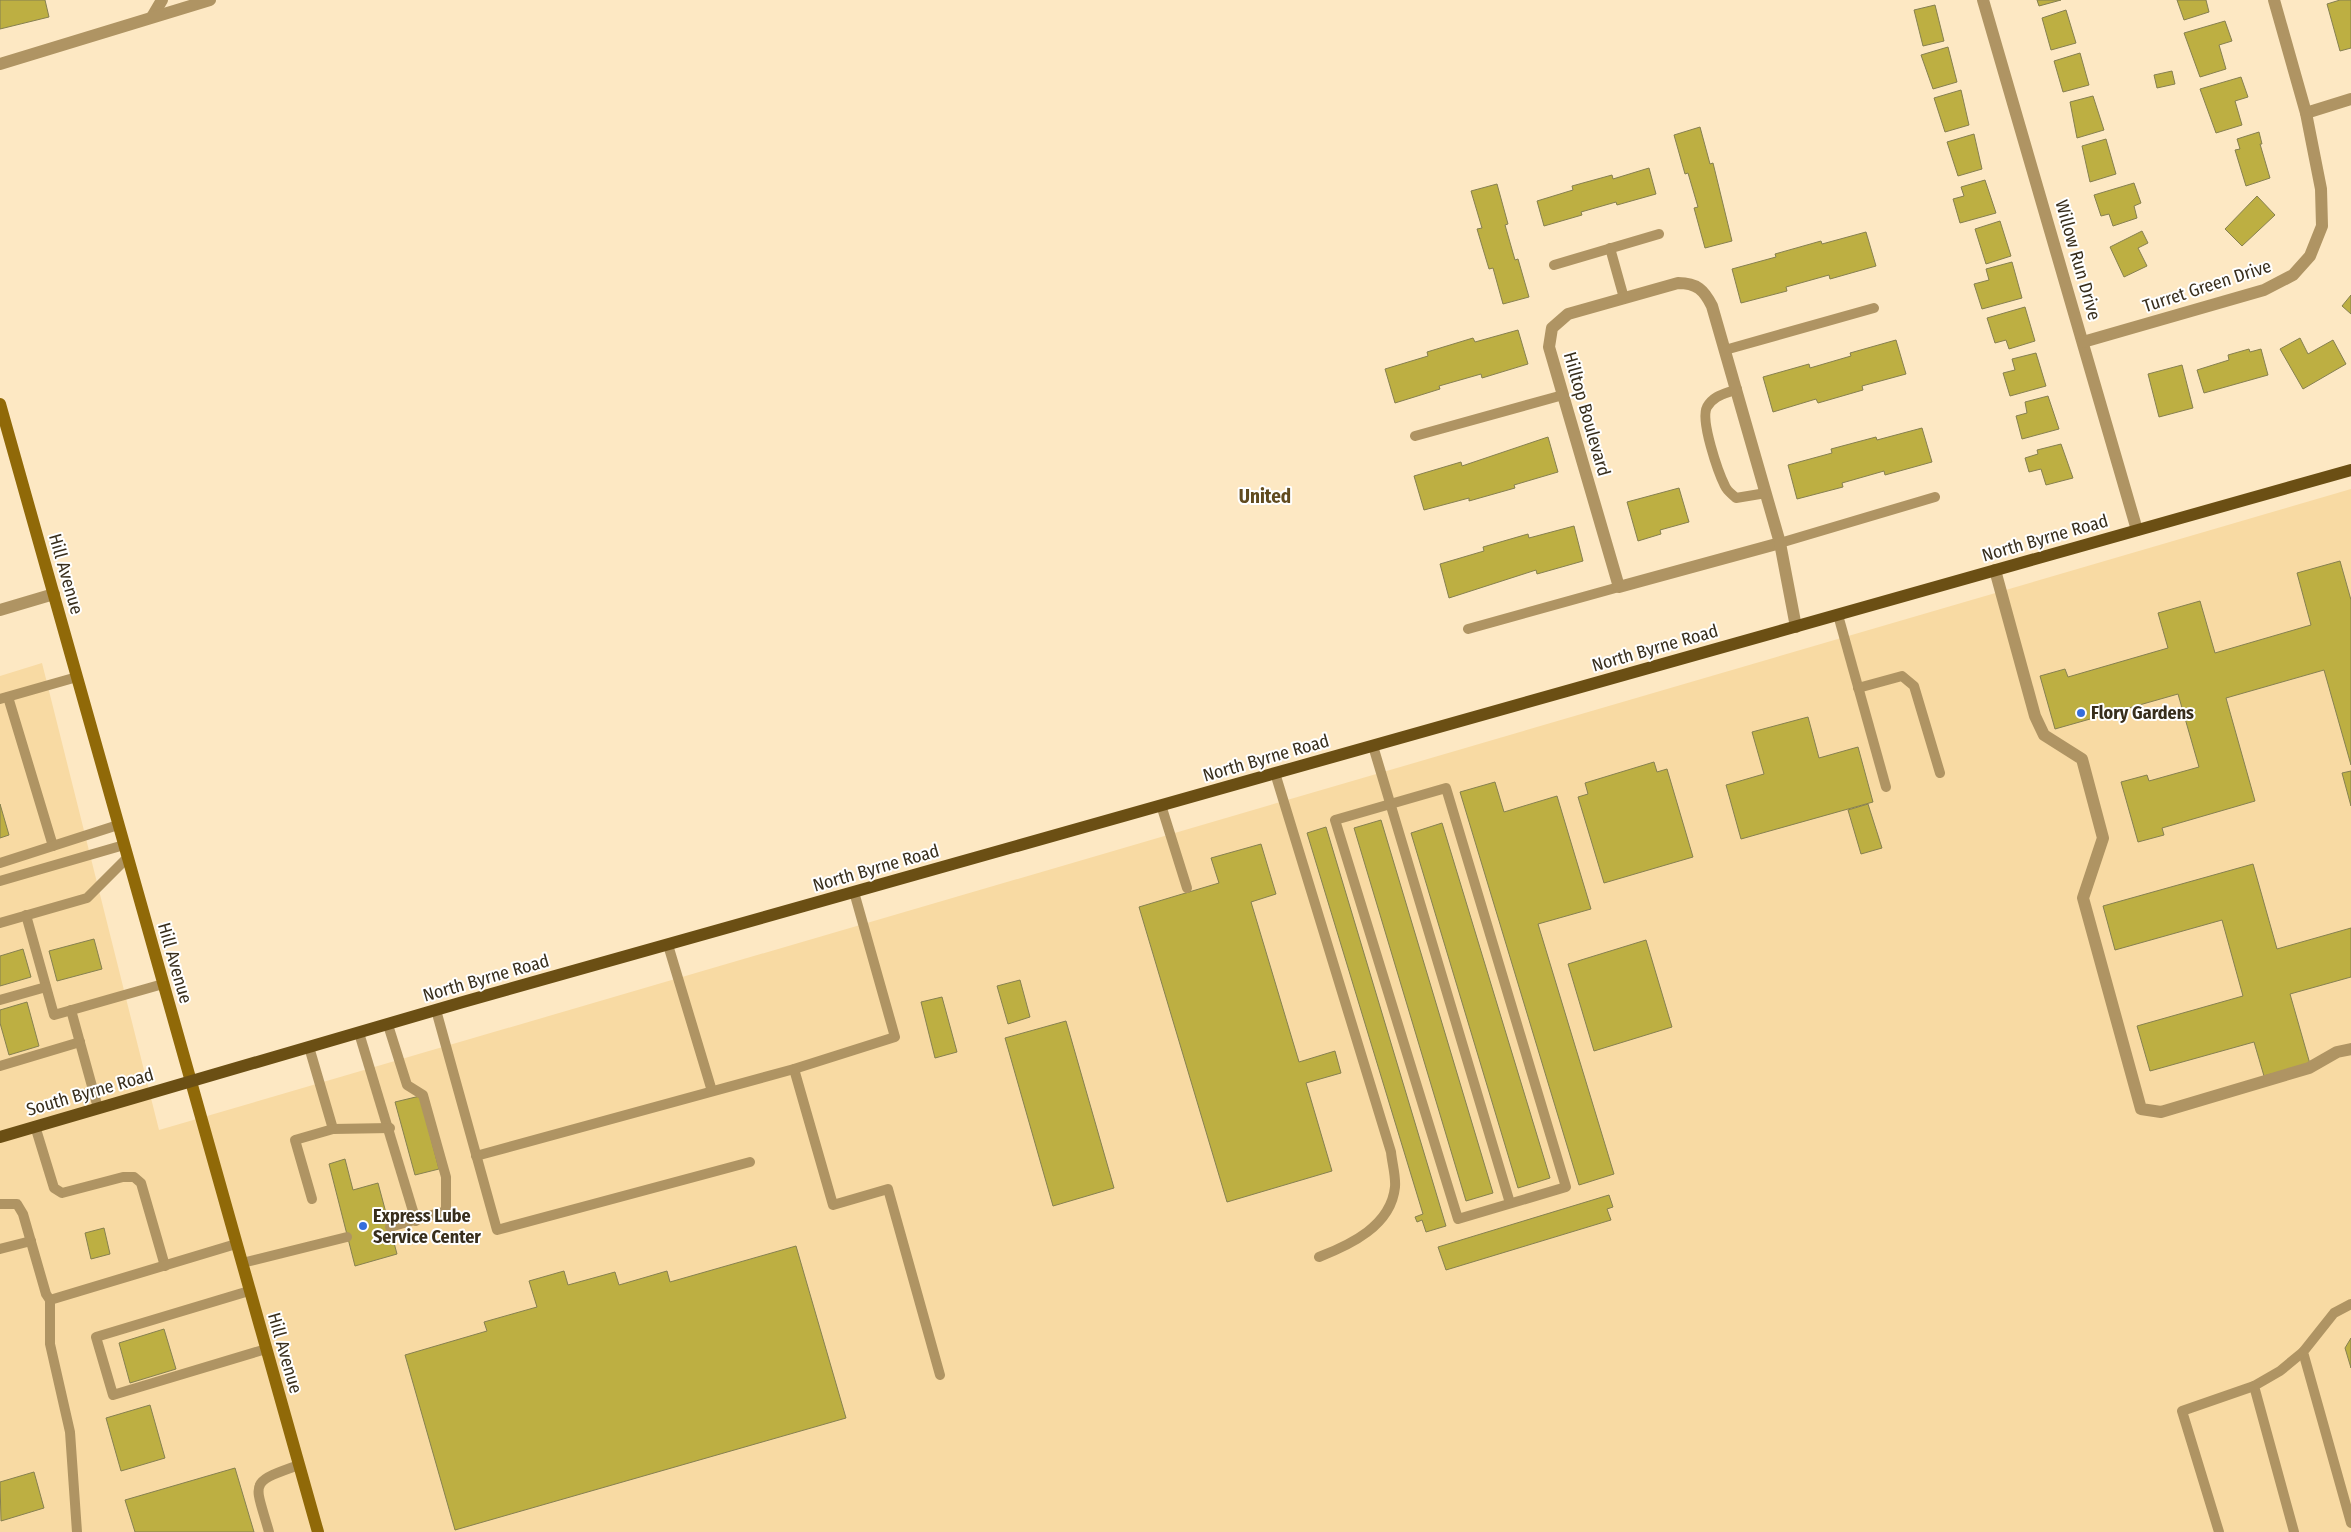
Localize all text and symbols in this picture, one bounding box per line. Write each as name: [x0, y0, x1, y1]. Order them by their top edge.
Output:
street label: Willow Run Drive: [2050, 197, 2106, 323]
street label: Turret Green Drive: [2140, 255, 2274, 317]
street label: Hilltop Boulevard: [1559, 349, 1615, 479]
district label: United: [1239, 485, 1291, 508]
street label: North Byrne Road: [1979, 509, 2111, 567]
street label: Hill Avenue: [44, 531, 88, 617]
street label: North Byrne Road: [1589, 619, 1721, 677]
place label: Flory Gardens: [2091, 702, 2194, 724]
marker: Flory Gardens: [2075, 707, 2087, 719]
street label: North Byrne Road: [1200, 729, 1332, 787]
street label: North Byrne Road: [810, 839, 942, 897]
street label: Hill Avenue: [153, 920, 197, 1006]
street label: North Byrne Road: [420, 949, 552, 1007]
street label: South Byrne Road: [24, 1063, 156, 1121]
place label: Express Lube Service Center: [373, 1205, 481, 1248]
marker: Express Lube Service Center: [357, 1220, 369, 1232]
street label: Hill Avenue: [263, 1310, 307, 1396]

